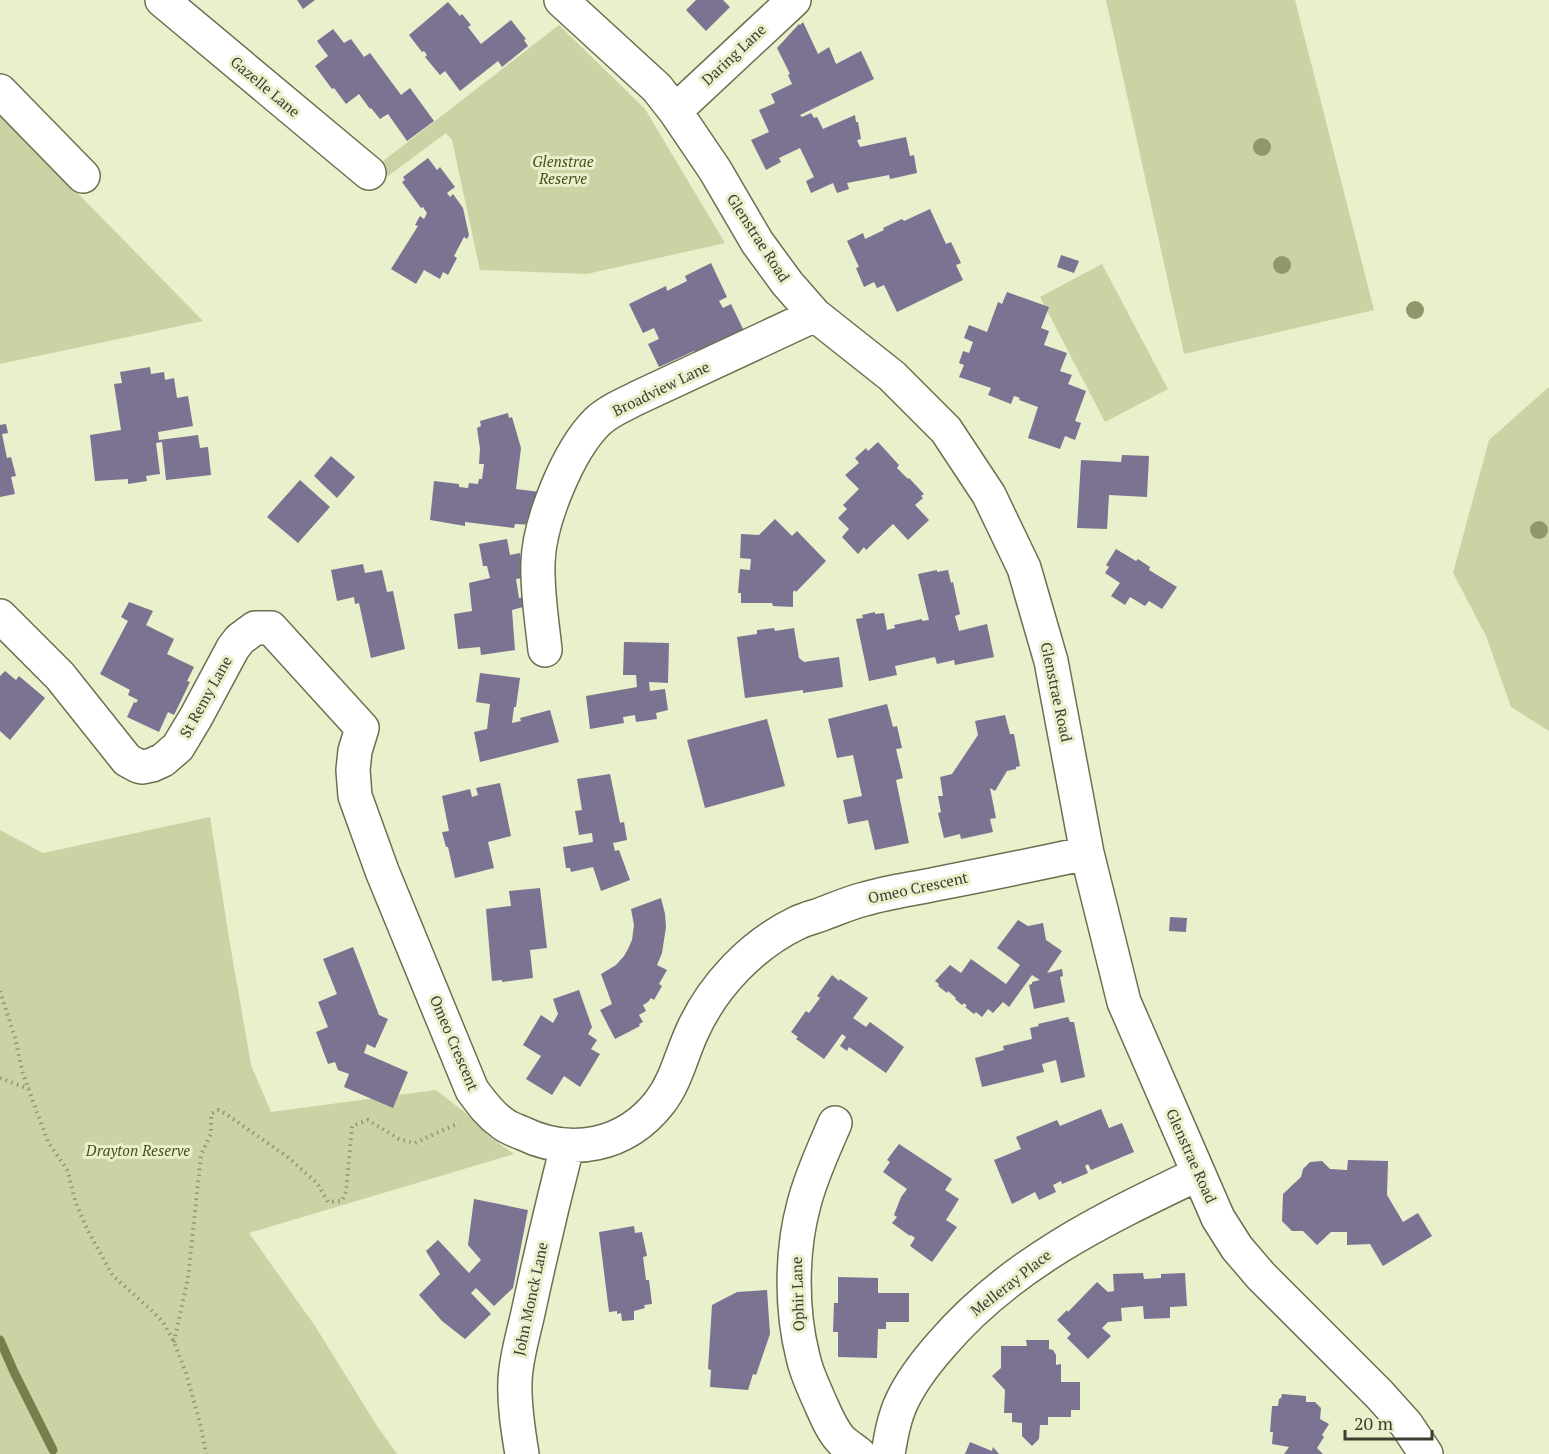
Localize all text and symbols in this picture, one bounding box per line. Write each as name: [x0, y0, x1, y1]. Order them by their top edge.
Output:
street label: Daring Lane: [697, 19, 770, 89]
street label: Gazelle Lane: [227, 51, 305, 121]
park label: Glenstrae Reserve: [532, 151, 594, 188]
street label: Glenstrae Road: [723, 190, 795, 285]
street label: Broadview Lane: [609, 356, 712, 420]
street label: Glenstrae Road: [1037, 640, 1077, 743]
street label: St Remy Lane: [174, 652, 236, 741]
street label: Omeo Crescent: [866, 867, 970, 907]
street label: Omeo Crescent: [426, 992, 484, 1094]
street label: Glenstrae Road: [1162, 1105, 1222, 1206]
park label: Drayton Reserve: [85, 1140, 190, 1160]
street label: John Monck Lane: [508, 1240, 552, 1357]
street label: Melleray Place: [966, 1244, 1055, 1320]
street label: Ophir Lane: [786, 1256, 808, 1332]
scale bar: [1345, 1403, 1432, 1441]
text: 20 m: [1354, 1411, 1394, 1435]

